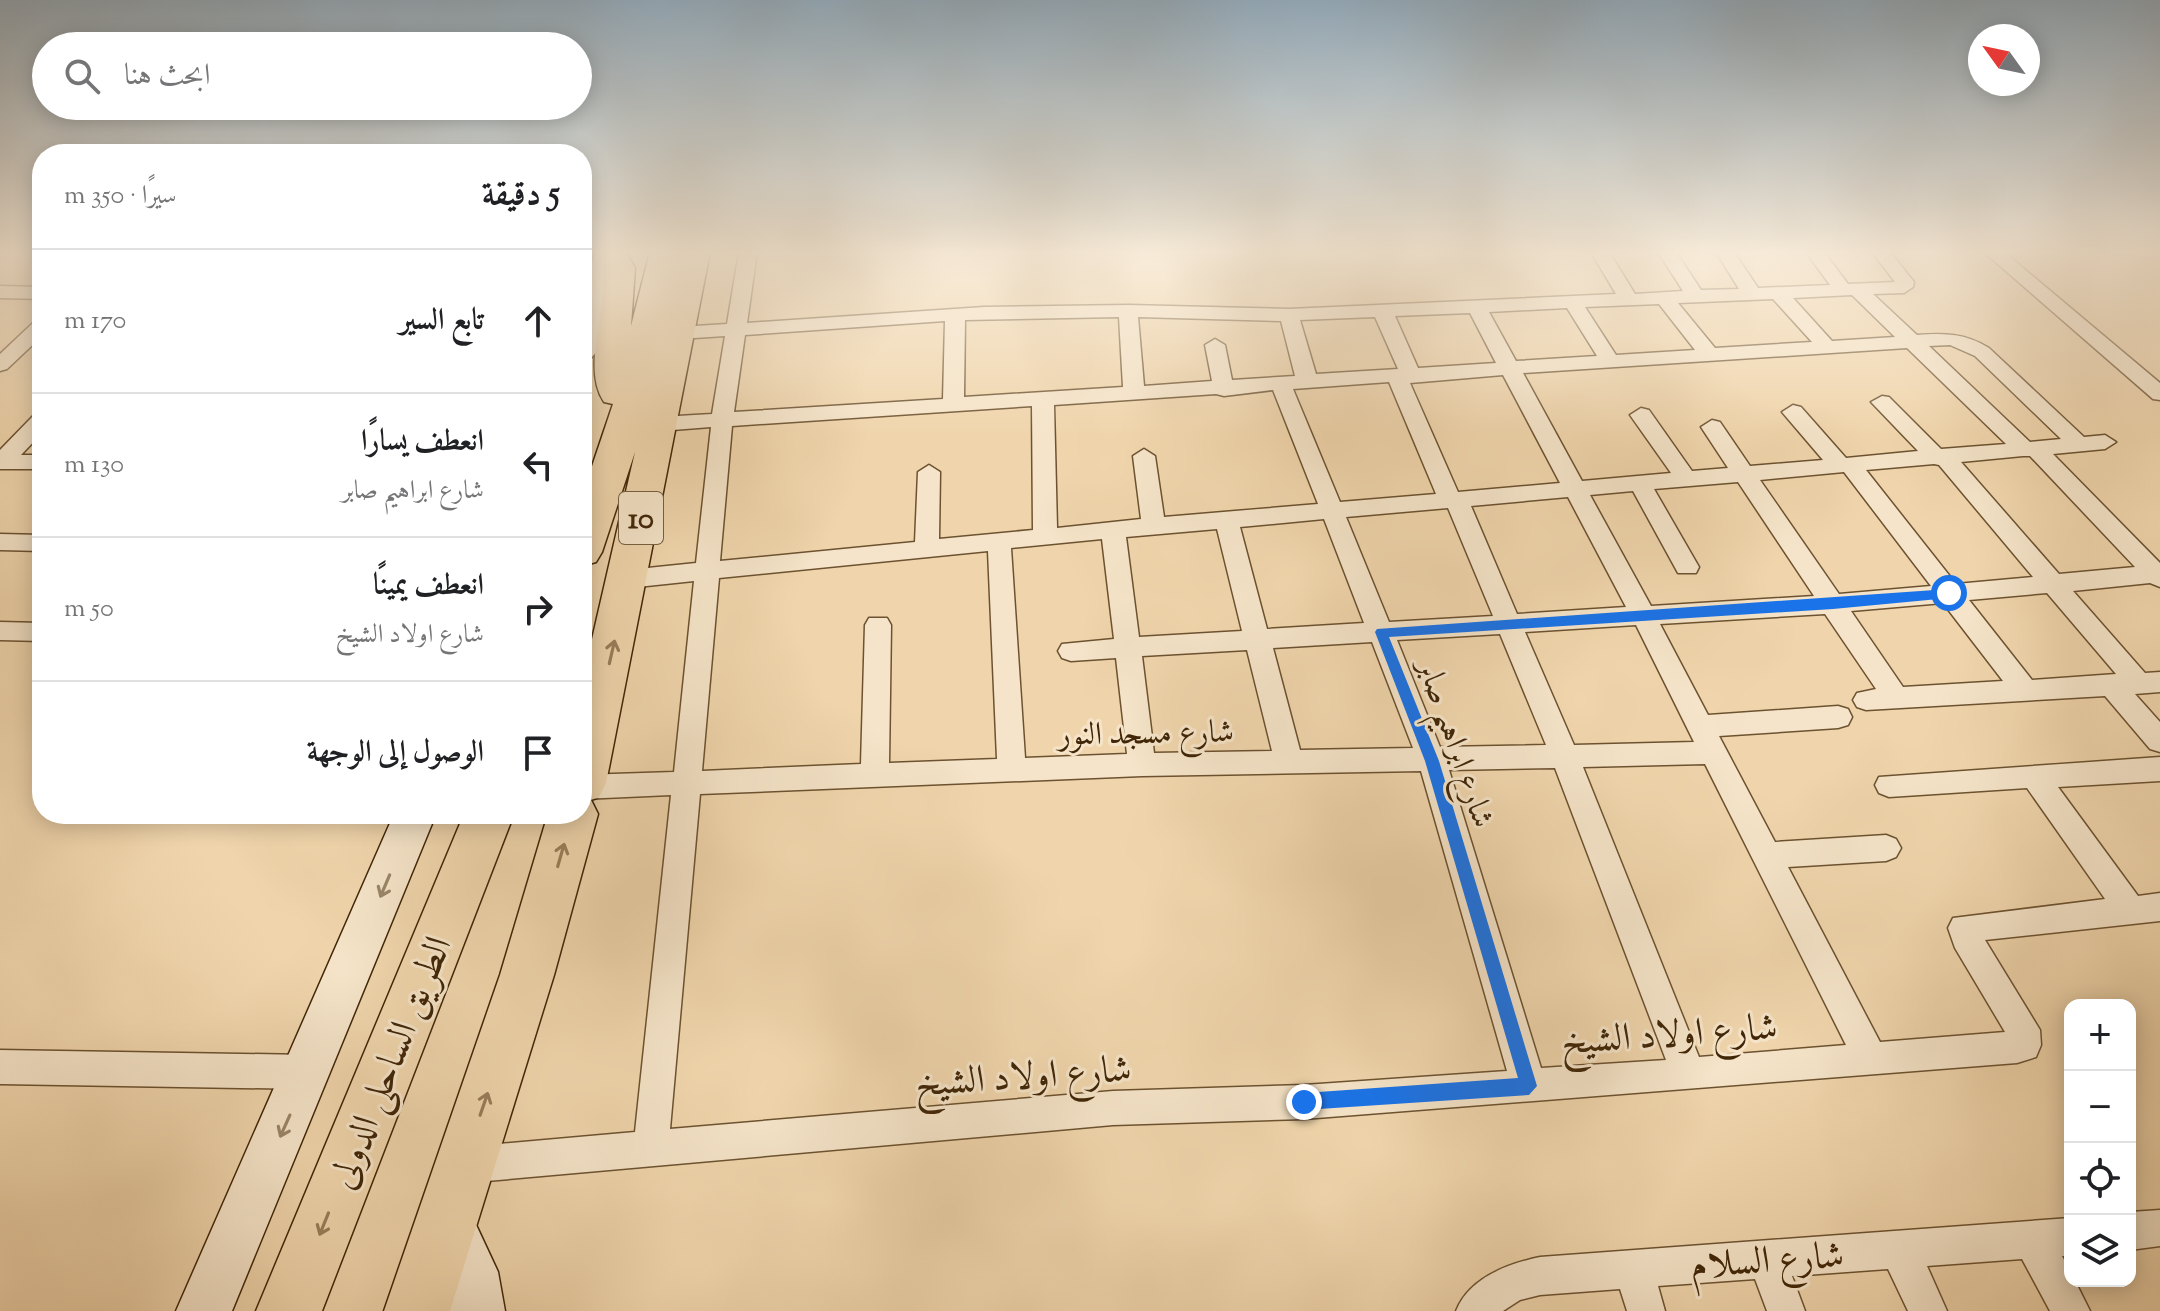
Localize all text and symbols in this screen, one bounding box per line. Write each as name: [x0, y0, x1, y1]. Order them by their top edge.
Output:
north arrow: [1968, 24, 2040, 96]
search box: [32, 32, 592, 120]
icon: search: [60, 54, 104, 98]
text: ابحث هنا: [124, 55, 210, 98]
text: 5 دقيقة: [482, 171, 560, 220]
text: سيرًا · 350 m: [64, 178, 177, 215]
icon: ahead: [516, 299, 560, 343]
text: تابع السير: [399, 300, 484, 343]
text: 170 m: [64, 303, 126, 340]
text: انعطف يسارًا: [361, 421, 484, 464]
icon: left: [516, 443, 560, 487]
text: 130 m: [64, 447, 124, 484]
text: شارع ابراهيم صابر: [341, 473, 484, 510]
road number: 10: [619, 492, 663, 544]
text: انعطف يمينًا: [373, 565, 484, 608]
route start: [1931, 575, 1967, 611]
icon: right: [516, 587, 560, 631]
text: 50 m: [64, 591, 114, 628]
text: شارع اولاد الشيخ: [335, 617, 484, 654]
one-way arrow: [605, 640, 620, 666]
street label: شارع ابراهيم صابر: [1397, 651, 1504, 836]
street label: شارع مسجد النور: [1055, 710, 1235, 761]
icon: arrive: [516, 731, 560, 775]
text: الوصول إلى الوجهة: [307, 732, 484, 775]
one-way arrow: [555, 843, 570, 869]
one-way arrow: [377, 873, 392, 898]
street label: الطريق الساحلى الدولى: [317, 929, 468, 1198]
map controls: [2064, 999, 2136, 1287]
button: +: [2064, 999, 2136, 1071]
street label: شارع اولاد الشيخ: [1559, 1002, 1780, 1074]
street label: شارع اولاد الشيخ: [913, 1044, 1134, 1116]
button: −: [2064, 1071, 2136, 1143]
route end: [1286, 1084, 1322, 1120]
one-way arrow: [477, 1091, 492, 1117]
one-way arrow: [276, 1113, 291, 1138]
button: locate: [2064, 1143, 2136, 1215]
one-way arrow: [316, 1211, 330, 1236]
button: layers: [2064, 1215, 2136, 1287]
street label: شارع السلام: [1689, 1231, 1846, 1297]

